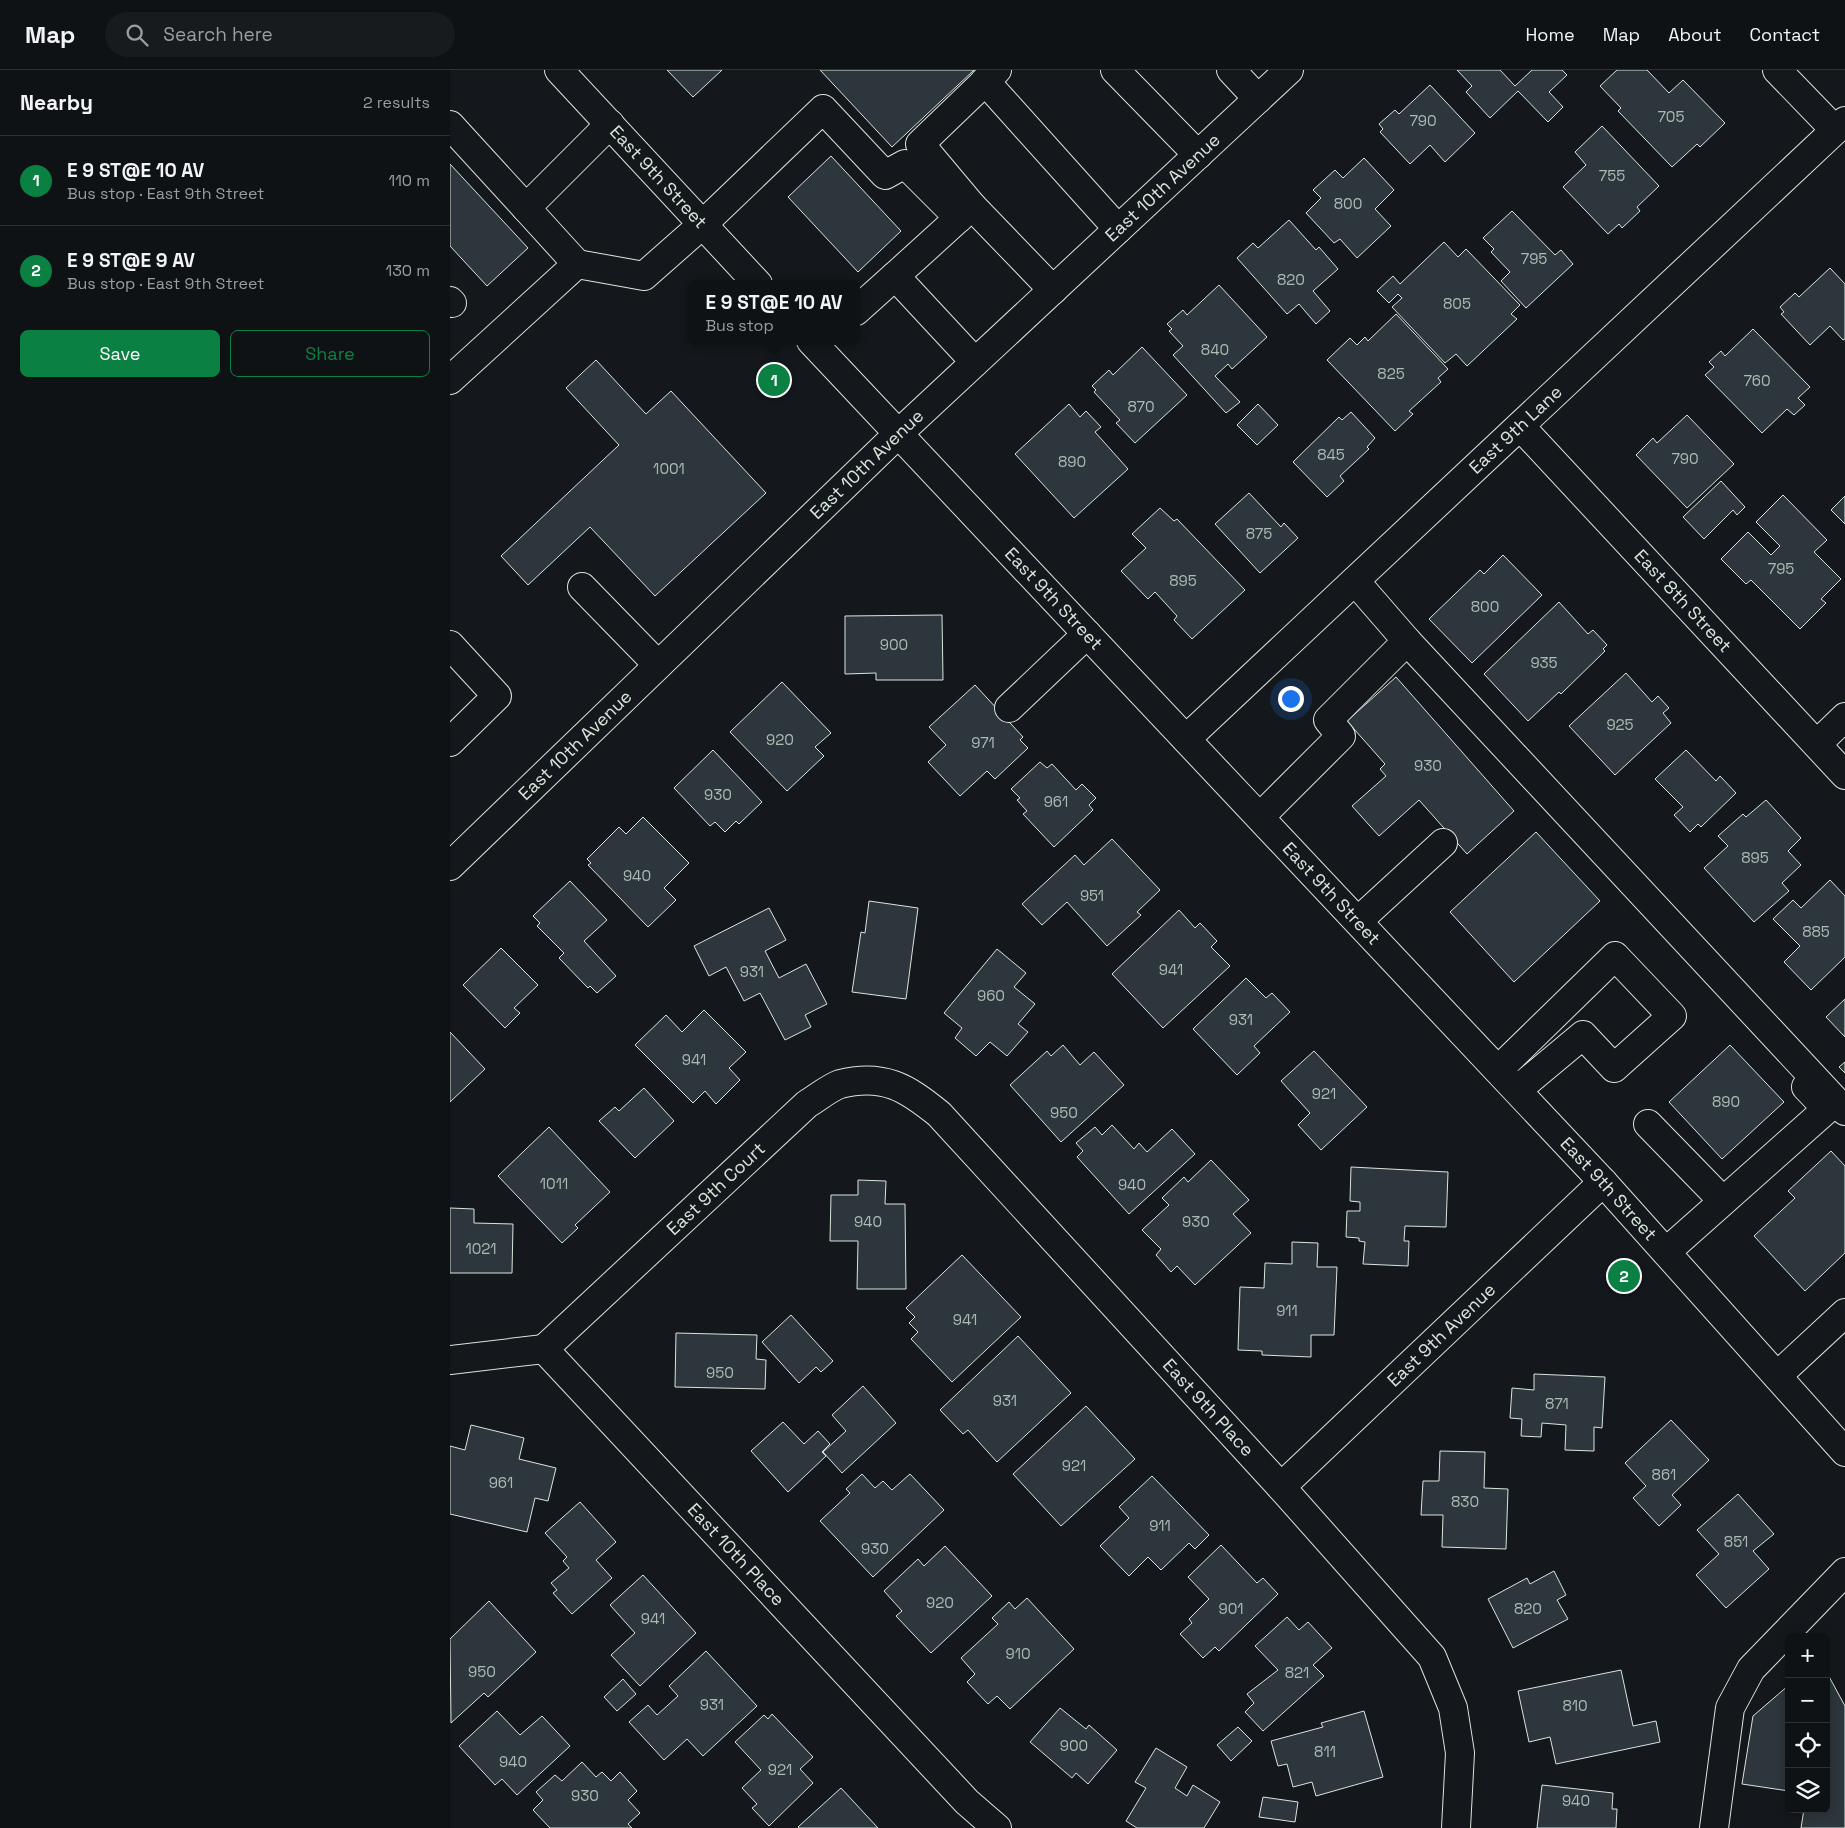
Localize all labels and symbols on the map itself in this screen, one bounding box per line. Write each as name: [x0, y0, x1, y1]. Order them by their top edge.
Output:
house number: 705: [1658, 107, 1684, 126]
house number: 790: [1409, 111, 1437, 130]
street label: East 9th Street: [605, 120, 712, 233]
street label: East 10th Avenue: [1100, 128, 1225, 246]
house number: 755: [1599, 166, 1625, 185]
house number: 800: [1334, 194, 1362, 213]
house number: 795: [1521, 249, 1547, 268]
house number: 820: [1277, 270, 1305, 289]
house number: 805: [1443, 294, 1471, 313]
house number: 840: [1201, 340, 1229, 359]
pin: 1: [758, 361, 790, 399]
house number: 825: [1377, 364, 1405, 383]
house number: 760: [1743, 371, 1771, 390]
street label: East 9th Lane: [1464, 380, 1567, 479]
house number: 870: [1127, 397, 1155, 416]
street label: East 10th Avenue: [805, 404, 928, 524]
house number: 845: [1317, 445, 1345, 464]
house number: 790: [1671, 449, 1699, 468]
house number: 890: [1058, 452, 1086, 471]
house number: 1001: [653, 459, 685, 478]
house number: 875: [1246, 524, 1272, 543]
street label: East 9th Street: [1000, 542, 1108, 655]
street label: East 8th Street: [1630, 544, 1737, 657]
house number: 795: [1768, 559, 1794, 578]
house number: 895: [1169, 571, 1197, 590]
house number: 800: [1471, 597, 1499, 616]
house number: 900: [880, 635, 908, 654]
house number: 935: [1530, 653, 1558, 672]
street label: East 10th Avenue: [513, 685, 637, 805]
your location: [1278, 686, 1304, 712]
house number: 925: [1606, 715, 1634, 734]
house number: 920: [766, 730, 794, 749]
house number: 971: [971, 733, 995, 752]
house number: 930: [1414, 756, 1442, 775]
house number: 930: [704, 785, 732, 804]
house number: 961: [1044, 792, 1068, 811]
street label: East 9th Street: [1278, 837, 1386, 949]
house number: 895: [1741, 848, 1769, 867]
house number: 940: [623, 866, 651, 885]
house number: 951: [1080, 886, 1104, 905]
house number: 885: [1802, 922, 1830, 941]
house number: 941: [1159, 960, 1183, 979]
house number: 931: [740, 962, 764, 981]
house number: 960: [977, 986, 1005, 1005]
house number: 931: [1229, 1010, 1253, 1029]
house number: 941: [682, 1050, 706, 1069]
house number: 921: [1312, 1084, 1336, 1103]
house number: 890: [1712, 1092, 1740, 1111]
house number: 950: [1050, 1103, 1078, 1122]
street label: East 9th Street: [1556, 1132, 1662, 1245]
street label: East 9th Court: [662, 1137, 770, 1240]
house number: 1011: [540, 1174, 568, 1193]
house number: 940: [1118, 1175, 1146, 1194]
house number: 940: [854, 1212, 882, 1231]
house number: 930: [1182, 1212, 1210, 1231]
house number: 1021: [465, 1239, 497, 1258]
pin: 2: [1608, 1257, 1640, 1295]
street label: East 9th Avenue: [1382, 1278, 1500, 1391]
house number: 911: [1276, 1301, 1298, 1320]
house number: 941: [953, 1310, 977, 1329]
street label: East 9th Place: [1158, 1354, 1259, 1461]
house number: 950: [706, 1363, 734, 1382]
house number: 931: [993, 1391, 1017, 1410]
house number: 871: [1545, 1394, 1569, 1413]
house number: 921: [1062, 1456, 1086, 1475]
house number: 861: [1652, 1465, 1676, 1484]
house number: 961: [489, 1473, 513, 1492]
house number: 830: [1451, 1492, 1479, 1511]
street label: East 10th Place: [683, 1498, 790, 1611]
house number: 911: [1149, 1516, 1171, 1535]
house number: 851: [1724, 1532, 1748, 1551]
house number: 930: [861, 1539, 889, 1558]
house number: 920: [926, 1593, 954, 1612]
house number: 901: [1218, 1599, 1244, 1618]
house number: 820: [1514, 1599, 1542, 1618]
house number: 941: [641, 1609, 665, 1628]
house number: 910: [1005, 1644, 1031, 1663]
house number: 950: [468, 1662, 496, 1681]
house number: 821: [1285, 1663, 1309, 1682]
house number: 931: [700, 1695, 724, 1714]
house number: 810: [1562, 1696, 1588, 1715]
house number: 900: [1060, 1736, 1088, 1755]
house number: 811: [1314, 1742, 1336, 1761]
house number: 940: [499, 1752, 527, 1771]
house number: 921: [768, 1760, 792, 1779]
house number: 930: [571, 1786, 599, 1805]
house number: 940: [1562, 1791, 1590, 1810]

